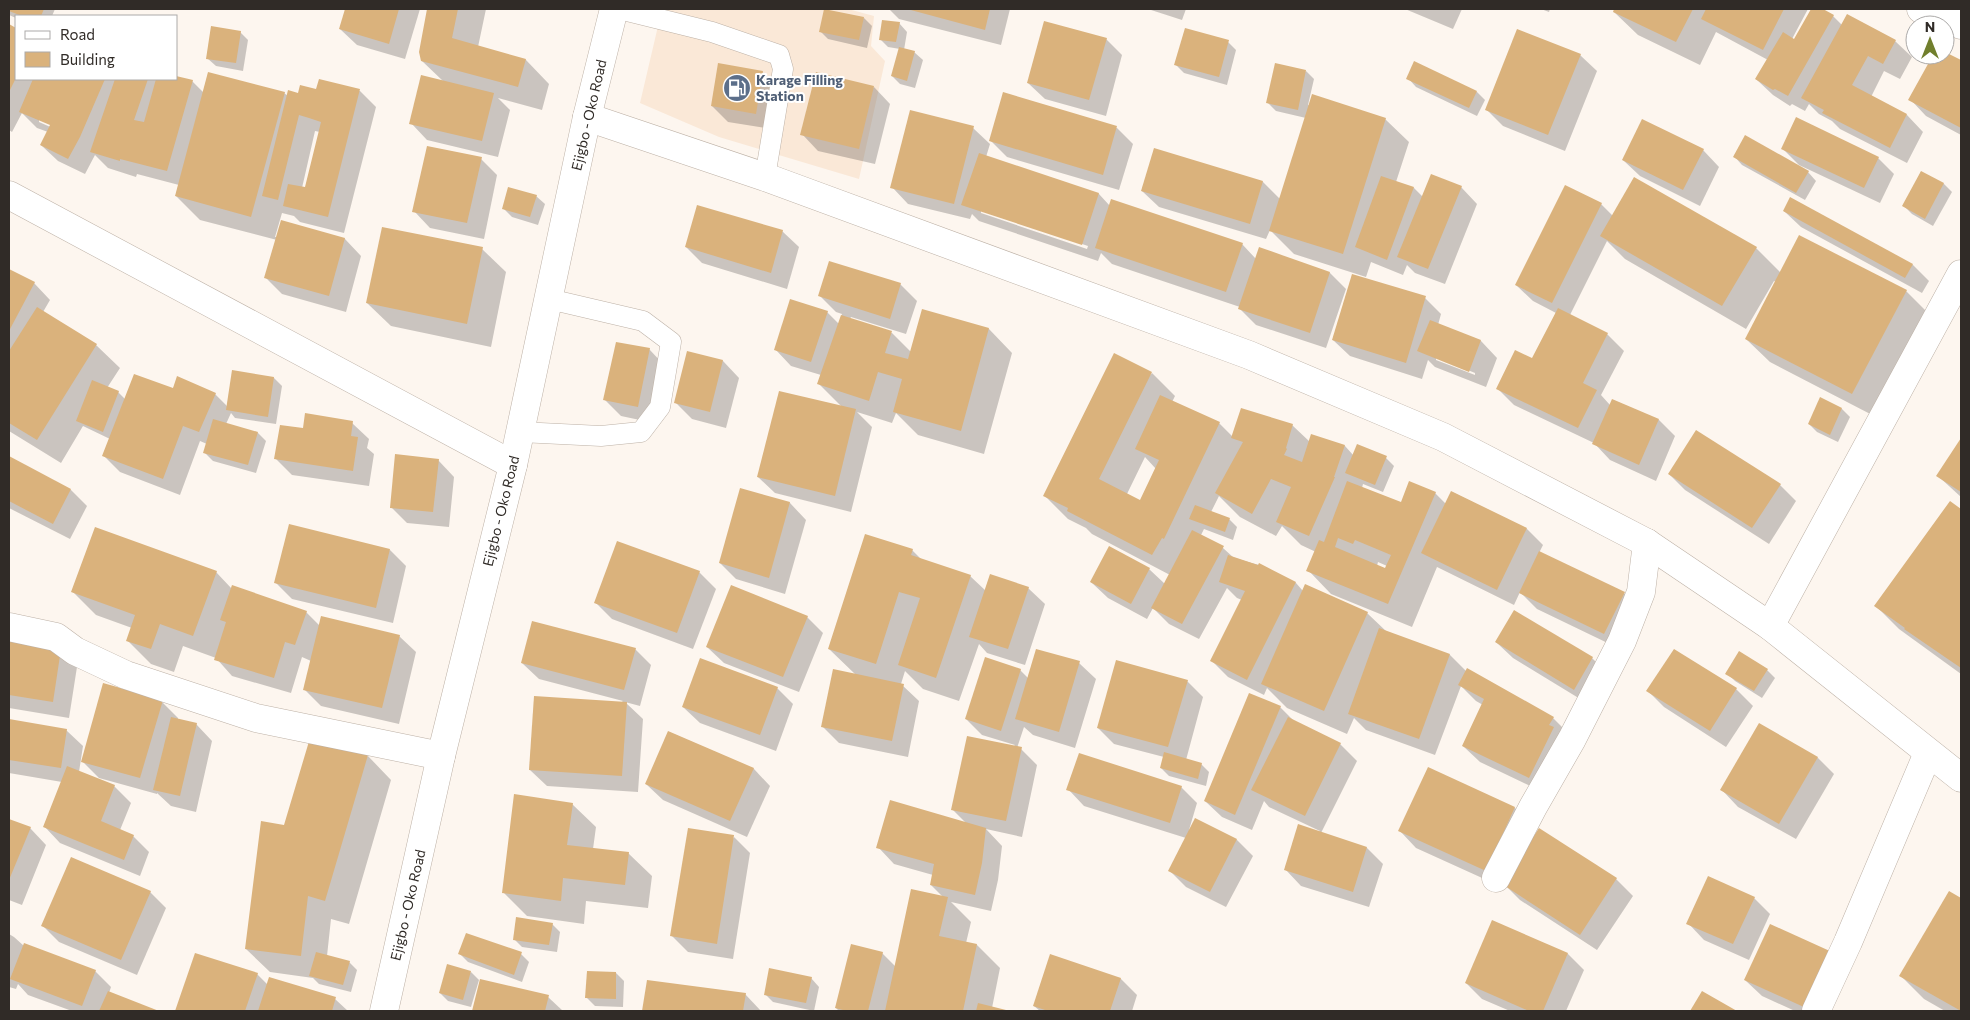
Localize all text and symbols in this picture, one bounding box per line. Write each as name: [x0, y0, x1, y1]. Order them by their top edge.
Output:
legend: [15, 15, 178, 80]
north arrow: [1905, 15, 1955, 65]
text: N: [1925, 18, 1935, 35]
text: Road: [60, 25, 95, 43]
text: Building: [60, 50, 115, 68]
street label: Ejigbo - Oko Road: [567, 58, 610, 172]
place label: Karage Filling Station: [756, 71, 843, 104]
fuel station icon: Karage Filling Station: [722, 73, 752, 103]
street label: Ejigbo - Oko Road: [479, 454, 522, 568]
street label: Ejigbo - Oko Road: [386, 848, 429, 962]

